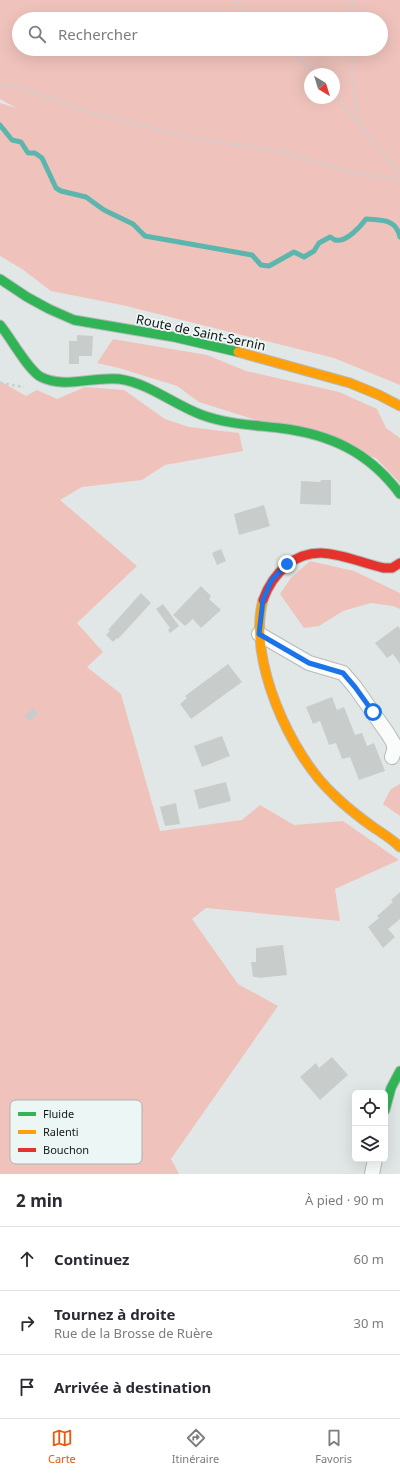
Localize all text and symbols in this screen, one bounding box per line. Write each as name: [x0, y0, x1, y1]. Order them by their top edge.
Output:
search box: [12, 12, 388, 56]
icon: search: [26, 23, 48, 45]
text: Rechercher: [58, 24, 138, 44]
north arrow: [304, 68, 340, 104]
street label: Route de Saint-Sernin: [135, 309, 267, 355]
route end: [278, 555, 296, 573]
route start: [364, 703, 382, 721]
map controls: [352, 1090, 388, 1162]
button: locate: [352, 1090, 388, 1126]
legend: [10, 1100, 142, 1164]
text: Fluide: [43, 1106, 74, 1121]
text: Ralenti: [43, 1124, 79, 1139]
button: layers: [352, 1126, 388, 1162]
text: Bouchon: [43, 1142, 89, 1157]
text: 2 min: [16, 1189, 63, 1212]
text: À pied · 90 m: [305, 1191, 384, 1209]
icon: ahead: [16, 1248, 38, 1270]
text: Continuez: [54, 1249, 129, 1269]
text: 60 m: [354, 1250, 384, 1268]
text: Tournez à droite: [54, 1304, 175, 1324]
icon: right: [16, 1312, 38, 1334]
text: 30 m: [354, 1314, 384, 1332]
text: Rue de la Brosse de Ruère: [54, 1324, 213, 1342]
icon: arrive: [16, 1376, 38, 1398]
text: Arrivée à destination: [54, 1377, 211, 1397]
tab: Carte: [48, 1427, 76, 1466]
tab: Itinéraire: [172, 1427, 219, 1466]
tab: Favoris: [315, 1427, 352, 1466]

